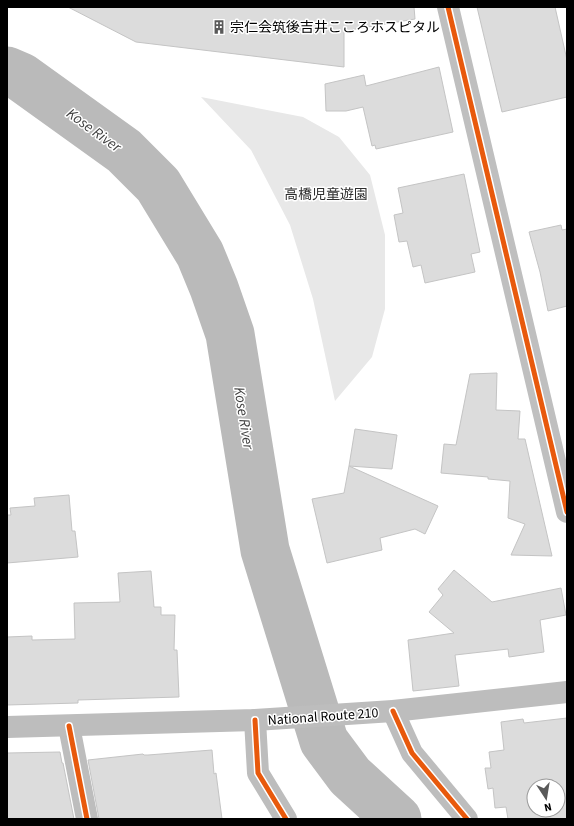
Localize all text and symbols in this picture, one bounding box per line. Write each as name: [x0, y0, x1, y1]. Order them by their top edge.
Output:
place label: 宗仁会筑後吉井こころホスピタル: [230, 18, 440, 38]
building icon: 宗仁会筑後吉井こころホスピタル: [211, 19, 227, 35]
water label: Kose River: [62, 103, 126, 158]
park label: 高橋児童遊園: [284, 185, 368, 205]
water label: Kose River: [228, 385, 259, 452]
street label: National Route 210: [267, 703, 379, 731]
north arrow: [526, 778, 566, 818]
text: N: [543, 799, 553, 815]

